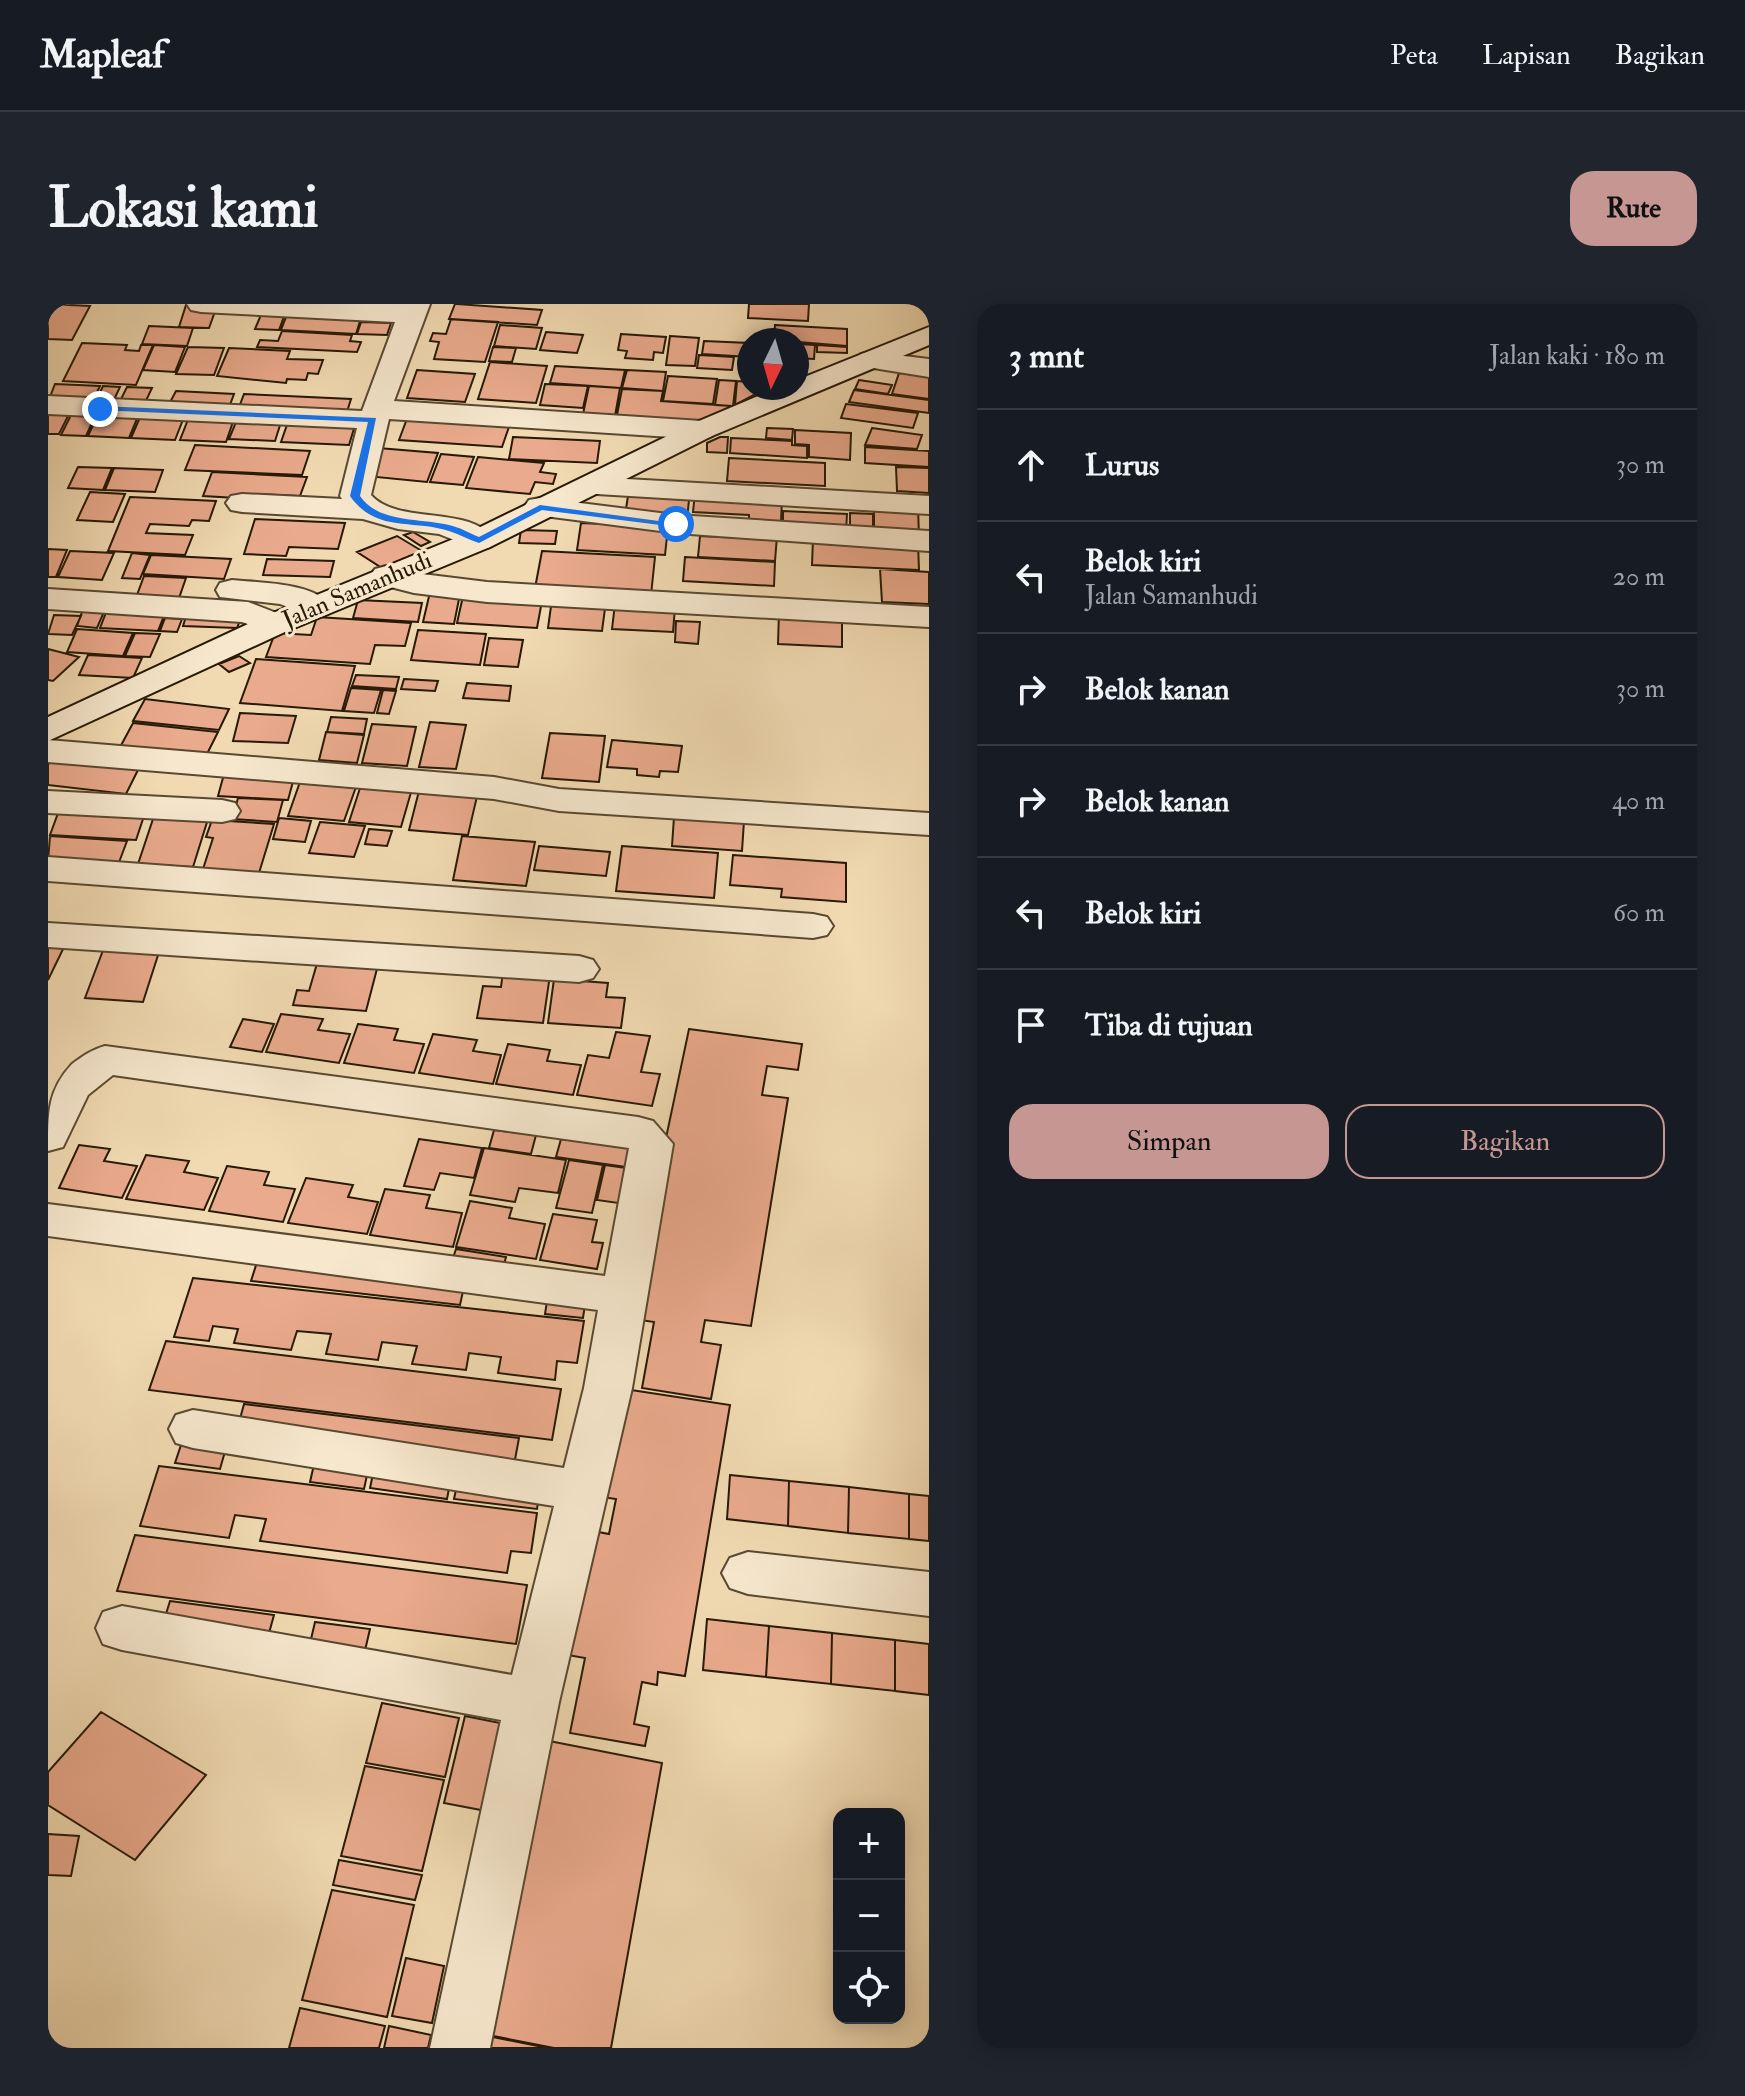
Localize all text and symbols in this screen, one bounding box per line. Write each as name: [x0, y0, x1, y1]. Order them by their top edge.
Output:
text: Mapleaf: [40, 31, 165, 79]
text: Peta: [1390, 38, 1438, 73]
text: Lapisan: [1482, 38, 1571, 73]
text: Bagikan: [1615, 38, 1705, 73]
button: Rute: [1570, 171, 1697, 246]
text: Lokasi kami: [48, 173, 318, 244]
north arrow: [737, 328, 809, 400]
text: 3 mnt: [1009, 335, 1084, 378]
text: Jalan kaki · 180 m: [1489, 340, 1665, 372]
route end: [82, 391, 118, 427]
icon: ahead: [1009, 443, 1053, 487]
text: Lurus: [1085, 447, 1159, 484]
text: 30 m: [1616, 449, 1665, 481]
route start: [658, 506, 694, 542]
text: Belok kiri: [1085, 543, 1201, 580]
street label: Jalan Samanhudi: [277, 545, 437, 636]
icon: left: [1009, 555, 1053, 599]
text: 20 m: [1613, 561, 1665, 593]
text: Jalan Samanhudi: [1085, 580, 1258, 612]
icon: right: [1009, 667, 1053, 711]
text: Belok kanan: [1085, 671, 1229, 708]
text: 30 m: [1616, 673, 1665, 705]
icon: right: [1009, 779, 1053, 823]
text: Belok kanan: [1085, 783, 1229, 820]
text: 40 m: [1612, 785, 1665, 817]
icon: left: [1009, 891, 1053, 935]
text: Belok kiri: [1085, 895, 1201, 932]
text: 60 m: [1613, 897, 1665, 929]
icon: arrive: [1009, 1003, 1053, 1047]
text: Tiba di tujuan: [1085, 1007, 1253, 1044]
button: Simpan: [1009, 1104, 1329, 1179]
button: Bagikan: [1345, 1104, 1665, 1179]
map controls: [833, 1808, 905, 2024]
button: +: [833, 1808, 905, 1880]
button: −: [833, 1880, 905, 1952]
button: locate: [833, 1952, 905, 2024]

